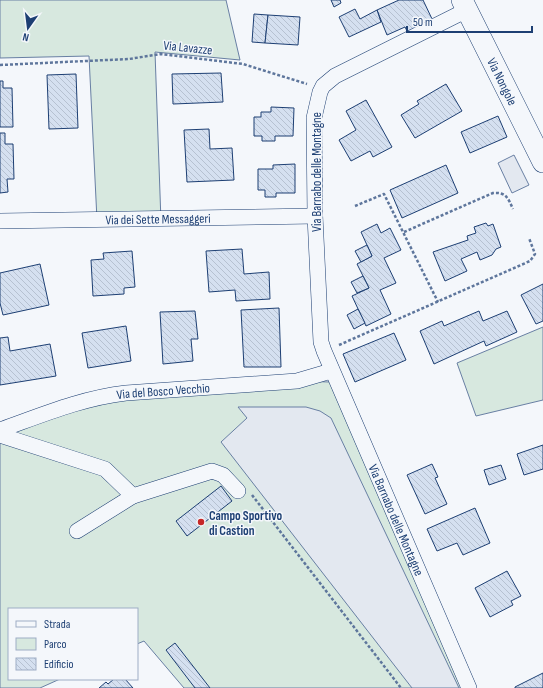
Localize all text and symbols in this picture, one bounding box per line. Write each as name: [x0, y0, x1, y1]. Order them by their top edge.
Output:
north arrow: [8, 8, 48, 48]
scale bar: [407, 8, 532, 34]
text: 50 m: [413, 15, 433, 30]
text: N: [21, 30, 30, 44]
street label: Via Lavazze: [163, 37, 213, 59]
street label: Via Nongole: [483, 55, 520, 108]
street label: Via Barnabo delle Montagne: [309, 112, 325, 232]
street label: Via dei Sette Messaggeri: [105, 211, 211, 228]
street label: Via del Bosco Vecchio: [116, 380, 211, 403]
street label: Via Barnabo delle Montagne: [365, 462, 427, 578]
place label: Campo Sportivo di Castion: [209, 508, 282, 539]
marker: Campo Sportivo di Castion: [196, 517, 206, 527]
legend: [8, 608, 138, 680]
text: Strada: [44, 617, 71, 632]
text: Parco: [44, 637, 67, 652]
text: Edificio: [44, 657, 73, 672]

